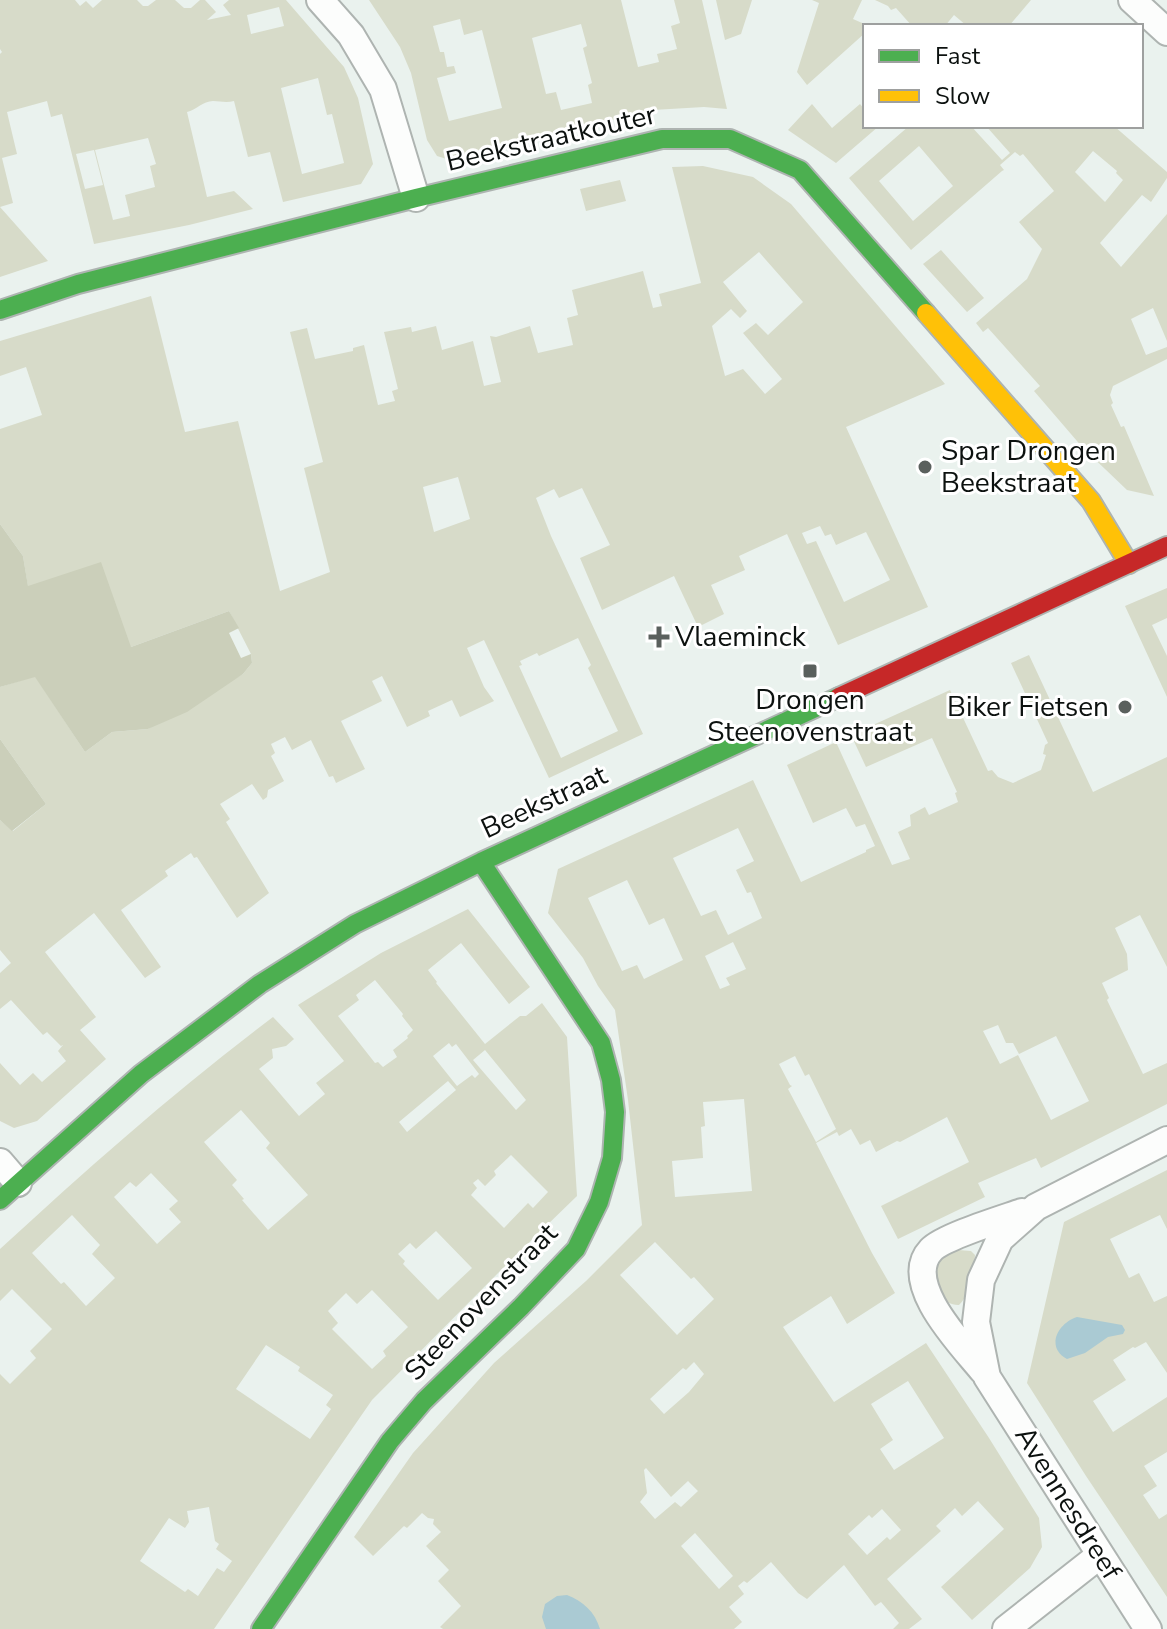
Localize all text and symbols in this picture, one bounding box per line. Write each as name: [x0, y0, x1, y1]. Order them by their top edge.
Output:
legend: [863, 24, 1143, 128]
text: Fast: [935, 40, 981, 72]
text: Slow: [935, 80, 990, 112]
street label: Beekstraatkouter: [442, 95, 660, 181]
place label: Spar Drongen Beekstraat: [941, 432, 1116, 502]
marker: Spar Drongen Beekstraat: [916, 458, 934, 476]
place label: Vlaeminck: [674, 618, 807, 656]
marker: Vlaeminck: [650, 628, 668, 646]
marker: Drongen Steenovenstraat: [801, 662, 819, 680]
place label: Drongen Steenovenstraat: [707, 681, 913, 751]
place label: Biker Fietsen: [947, 688, 1109, 726]
marker: Biker Fietsen: [1116, 698, 1134, 716]
street label: Beekstraat: [475, 756, 613, 848]
street label: Steenovenstraat: [396, 1215, 566, 1389]
street label: Avennesdreef: [1006, 1419, 1131, 1588]

